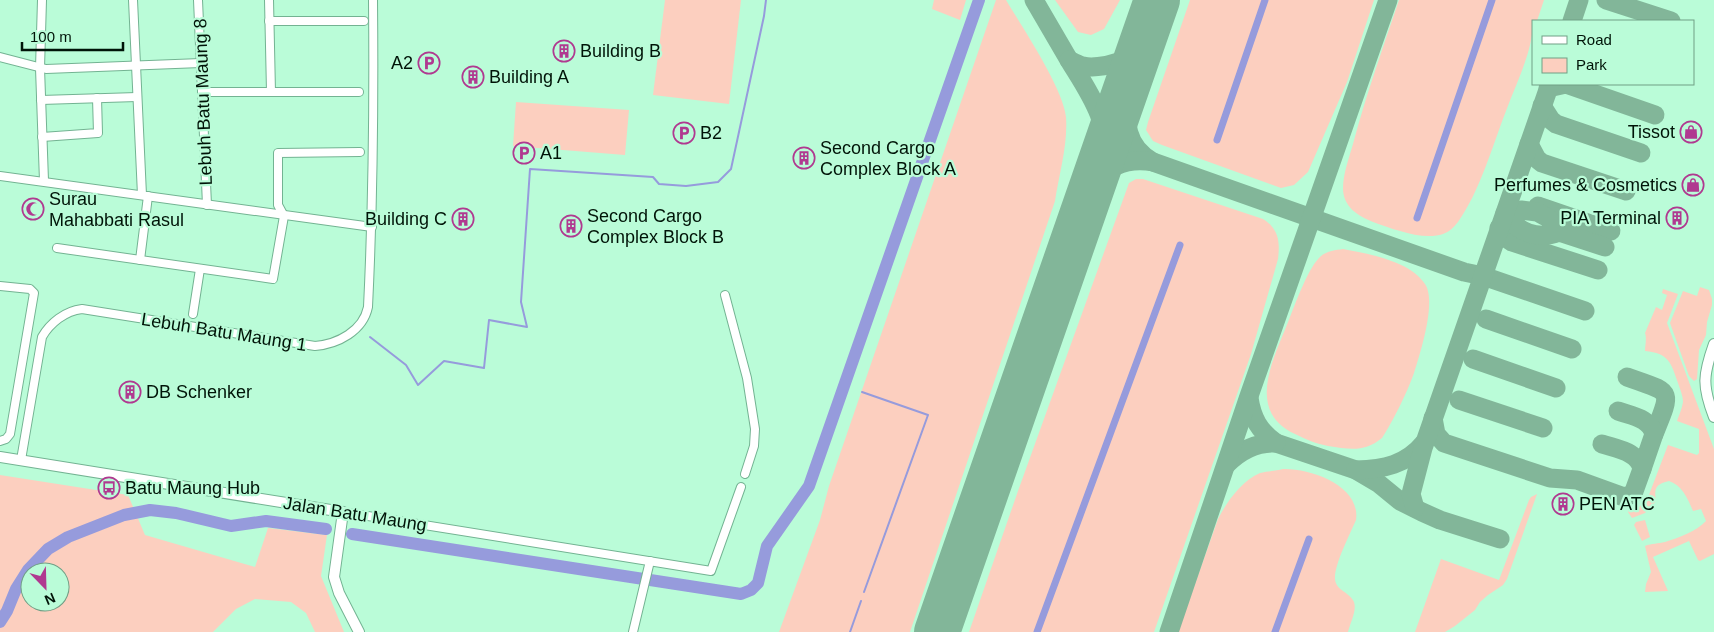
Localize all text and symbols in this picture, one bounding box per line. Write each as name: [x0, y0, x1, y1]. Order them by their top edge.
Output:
street label: Lebuh Batu Maung 8: [190, 18, 216, 186]
scale bar: [22, 20, 124, 52]
legend: [1532, 20, 1694, 85]
text: 100 m: [30, 28, 72, 45]
text: Road: [1576, 31, 1612, 48]
building icon: Building B: [552, 39, 576, 63]
place label: Building B: [580, 41, 661, 61]
parking icon: A2: [417, 51, 441, 75]
place label: A2: [391, 53, 413, 73]
text: Park: [1576, 56, 1607, 73]
building icon: Building A: [461, 65, 485, 89]
place label: Building A: [489, 67, 569, 87]
shop icon: Tissot: [1679, 120, 1703, 144]
parking icon: B2: [672, 121, 696, 145]
place label: Tissot: [1628, 122, 1675, 142]
place label: B2: [700, 123, 722, 143]
place label: Second Cargo Complex Block A: [820, 138, 956, 179]
parking icon: A1: [512, 141, 536, 165]
place label: A1: [540, 143, 562, 163]
building icon: Second Cargo Complex Block A: [792, 146, 816, 170]
shop icon: Perfumes & Cosmetics: [1681, 173, 1705, 197]
place label: Perfumes & Cosmetics: [1494, 175, 1677, 195]
place label: Surau Mahabbati Rasul: [49, 189, 184, 230]
mosque icon: Surau Mahabbati Rasul: [21, 197, 45, 221]
place label: Second Cargo Complex Block B: [587, 206, 724, 247]
building icon: PIA Terminal: [1665, 206, 1689, 230]
building icon: Building C: [451, 207, 475, 231]
place label: PIA Terminal: [1560, 208, 1661, 228]
place label: Building C: [365, 209, 447, 229]
building icon: Second Cargo Complex Block B: [559, 214, 583, 238]
street label: Lebuh Batu Maung 1: [140, 309, 308, 355]
building icon: DB Schenker: [118, 380, 142, 404]
place label: DB Schenker: [146, 382, 252, 402]
bus stop icon: Batu Maung Hub: [97, 476, 121, 500]
place label: Batu Maung Hub: [125, 478, 260, 498]
building icon: PEN ATC: [1551, 492, 1575, 516]
street label: Jalan Batu Maung: [282, 493, 428, 535]
place label: PEN ATC: [1579, 494, 1655, 514]
north arrow: [20, 562, 70, 612]
text: N: [42, 590, 58, 608]

